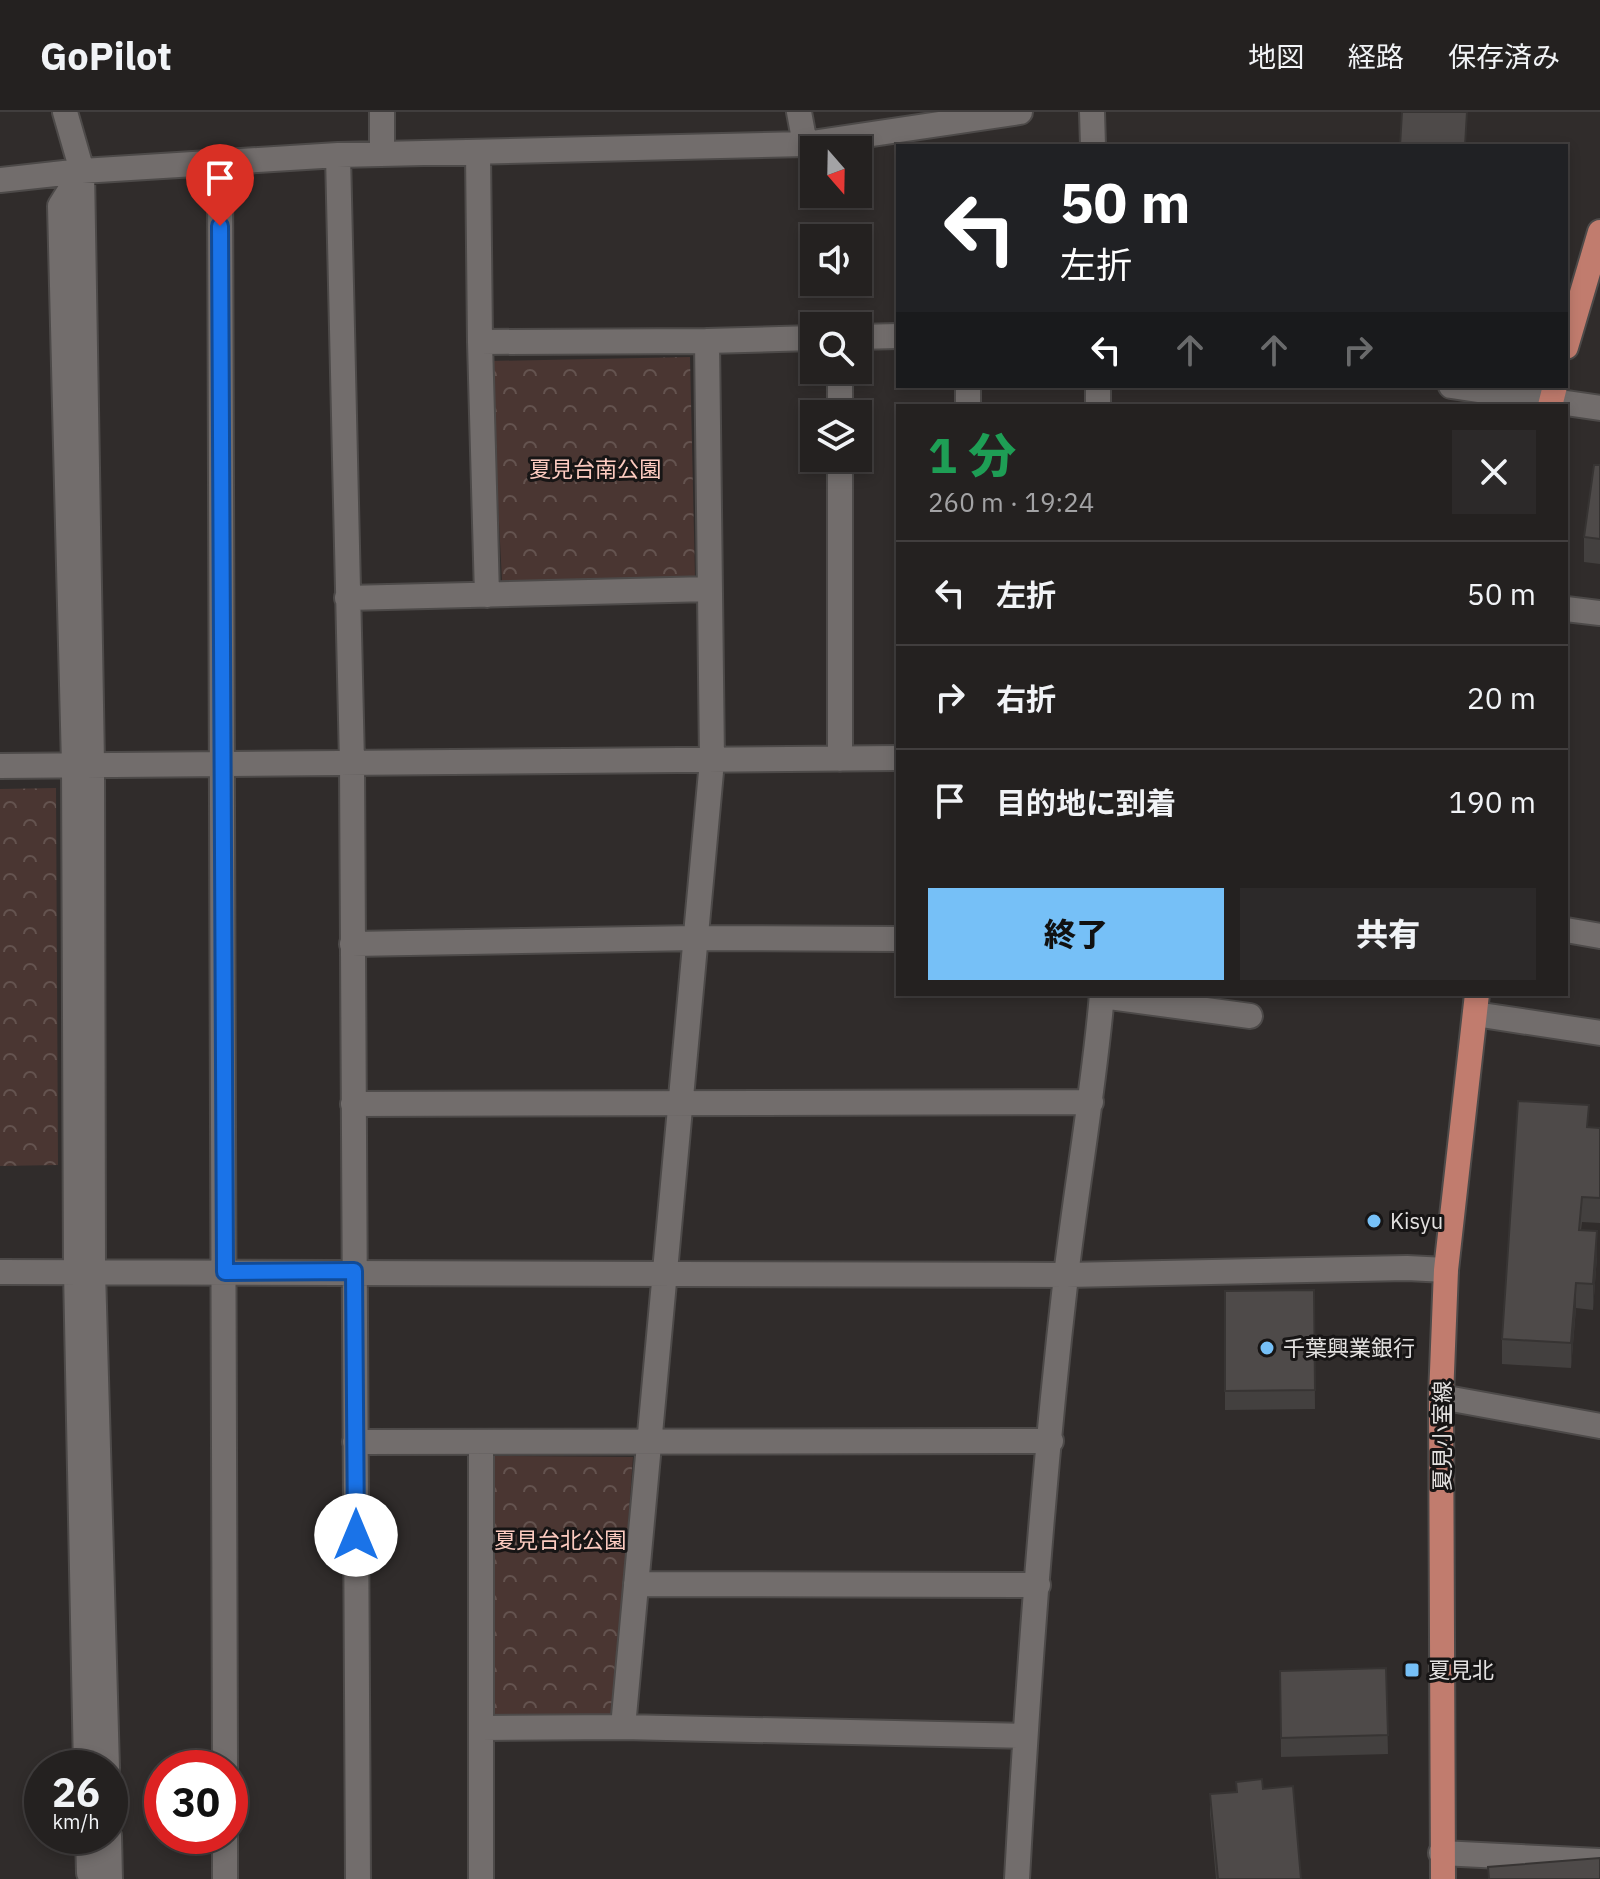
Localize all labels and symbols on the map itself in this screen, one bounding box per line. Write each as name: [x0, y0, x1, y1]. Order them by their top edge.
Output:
north arrow: [800, 136, 872, 208]
pin: [186, 144, 254, 226]
park label: 夏見台南公園: [529, 454, 661, 483]
place label: Kisyu: [1390, 1206, 1443, 1235]
marker: Kisyu: [1365, 1212, 1383, 1230]
place label: 千葉興業銀行: [1283, 1333, 1415, 1362]
marker: 千葉興業銀行: [1258, 1339, 1276, 1357]
street label: 夏見小室線: [1427, 1381, 1456, 1491]
position arrow: [314, 1493, 398, 1577]
park label: 夏見台北公園: [494, 1525, 626, 1554]
place label: 夏見北: [1428, 1655, 1494, 1684]
marker: 夏見北: [1403, 1661, 1421, 1679]
speed limit sign: 30: [144, 1750, 248, 1854]

